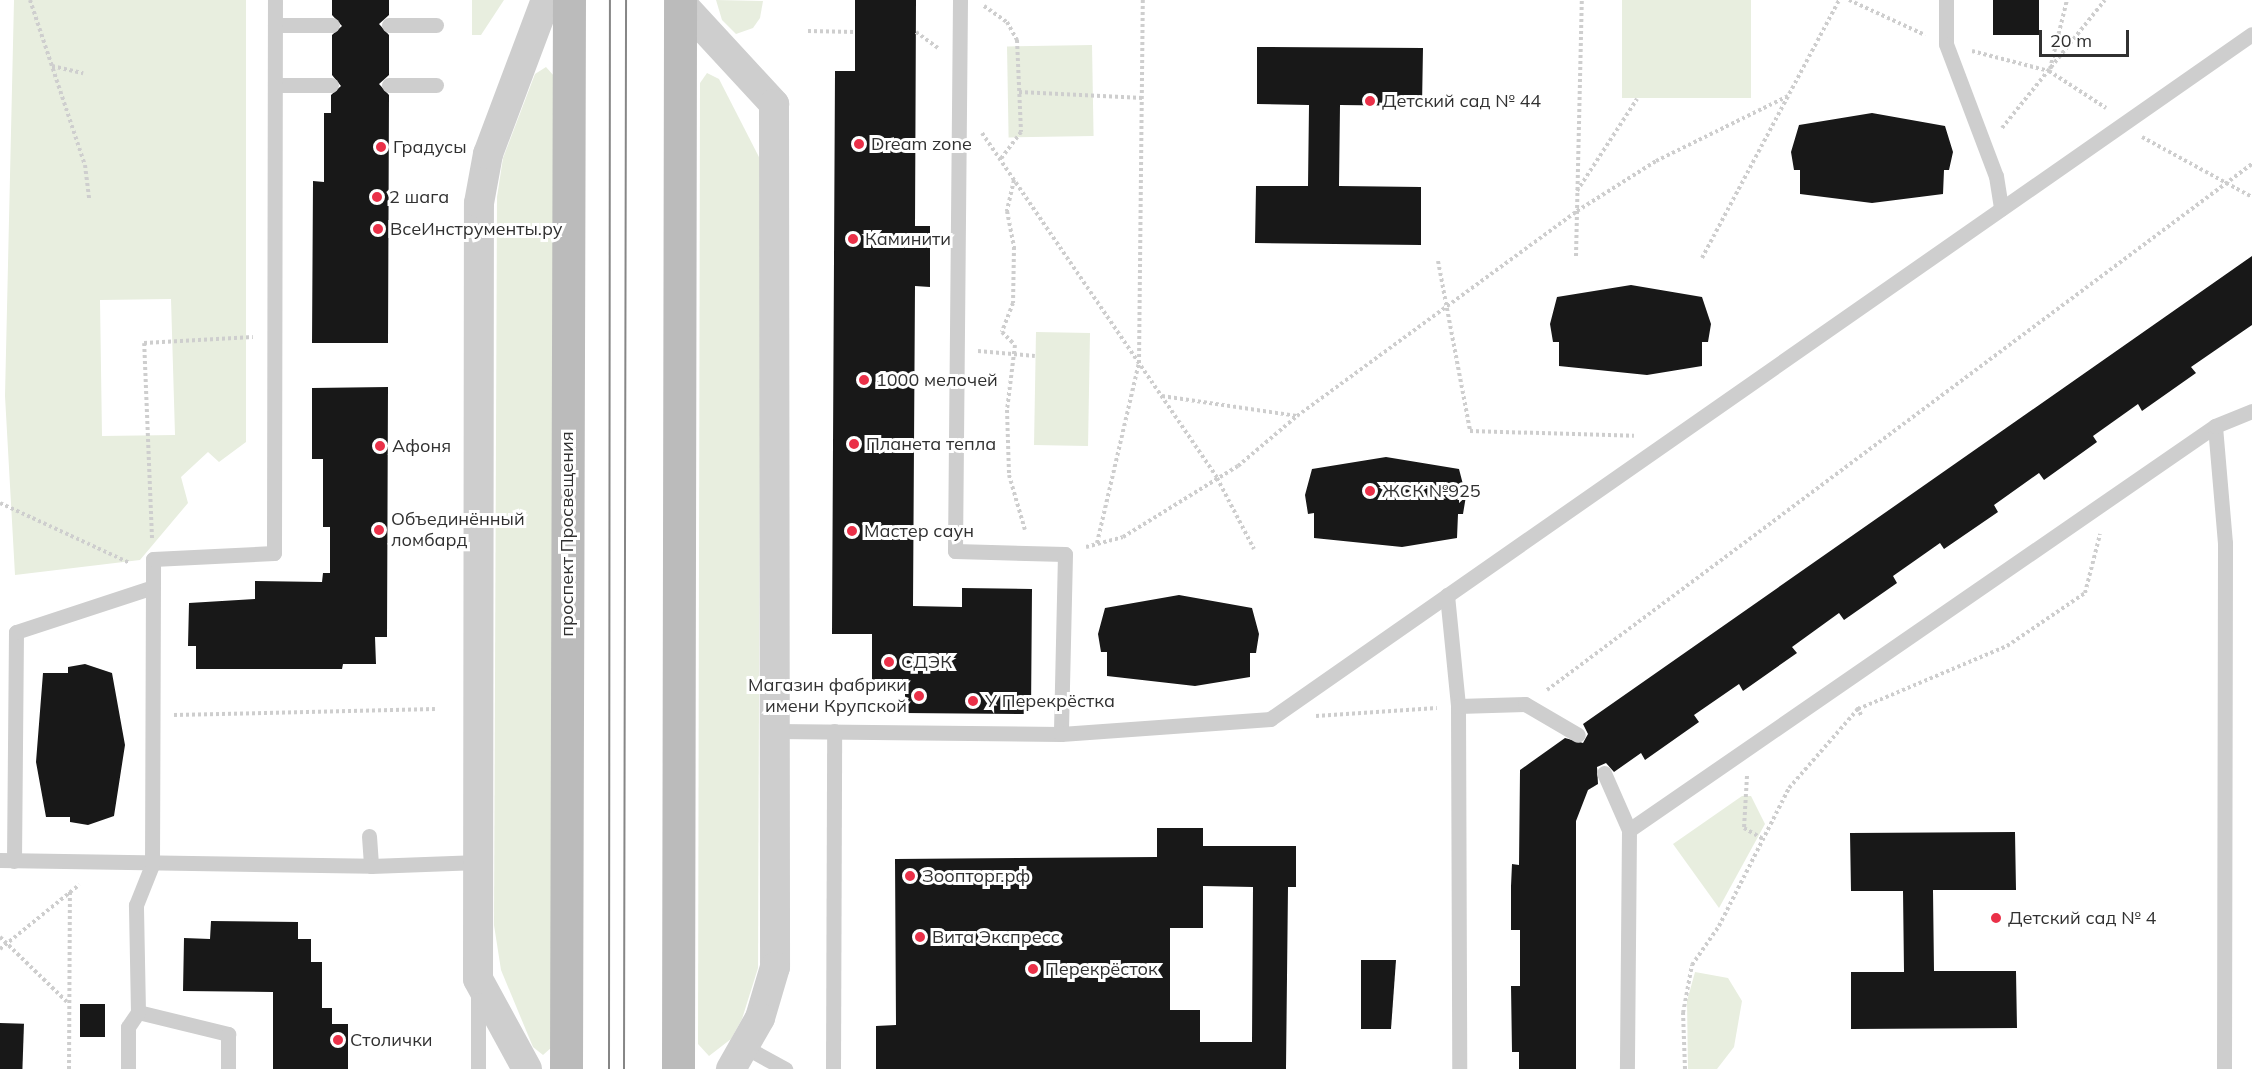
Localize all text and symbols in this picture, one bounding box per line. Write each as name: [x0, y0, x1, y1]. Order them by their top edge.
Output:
scale bar: [2042, 18, 2132, 56]
text: 20 m: [2050, 29, 2092, 52]
place label: Детский сад № 44: [1382, 90, 1541, 112]
marker: Детский сад № 44: [1363, 94, 1377, 108]
place label: Dream zone: [871, 133, 972, 155]
place label: Градусы: [393, 136, 467, 158]
marker: Dream zone: [852, 137, 866, 151]
marker: Градусы: [374, 140, 388, 154]
place label: 2 шага: [389, 186, 449, 208]
marker: 2 шага: [370, 190, 384, 204]
place label: ВсеИнструменты.ру: [390, 218, 563, 240]
marker: ВсеИнструменты.ру: [371, 222, 385, 236]
place label: Каминити: [865, 228, 951, 250]
marker: Каминити: [846, 232, 860, 246]
place label: 1000 мелочей: [876, 369, 998, 391]
marker: 1000 мелочей: [857, 373, 871, 387]
street label: проспект Просвещения: [556, 431, 578, 637]
place label: Планета тепла: [866, 433, 996, 455]
place label: Афоня: [392, 435, 451, 457]
marker: Планета тепла: [847, 437, 861, 451]
marker: Афоня: [373, 439, 387, 453]
place label: ЖСК №925: [1382, 480, 1481, 502]
marker: ЖСК №925: [1363, 484, 1377, 498]
place label: Объединённый ломбард: [391, 509, 525, 552]
place label: Мастер саун: [864, 520, 974, 542]
marker: Объединённый ломбард: [372, 523, 386, 537]
marker: Мастер саун: [845, 524, 859, 538]
place label: СДЭК: [901, 651, 952, 673]
marker: СДЭК: [882, 655, 896, 669]
place label: Магазин фабрики имени Крупской: [748, 675, 907, 718]
marker: Магазин фабрики имени Крупской: [912, 689, 926, 703]
place label: У Перекрёстка: [985, 690, 1115, 712]
marker: У Перекрёстка: [966, 694, 980, 708]
place label: Зоопторг.рф: [922, 865, 1030, 887]
marker: Зоопторг.рф: [903, 869, 917, 883]
place label: Детский сад № 4: [2008, 907, 2156, 929]
marker: Детский сад № 4: [1989, 911, 2003, 925]
place label: Вита Экспресс: [932, 926, 1060, 948]
marker: Вита Экспресс: [913, 930, 927, 944]
place label: Перекрёсток: [1045, 958, 1158, 980]
marker: Перекрёсток: [1026, 962, 1040, 976]
place label: Столички: [350, 1029, 433, 1051]
marker: Столички: [331, 1033, 345, 1047]

